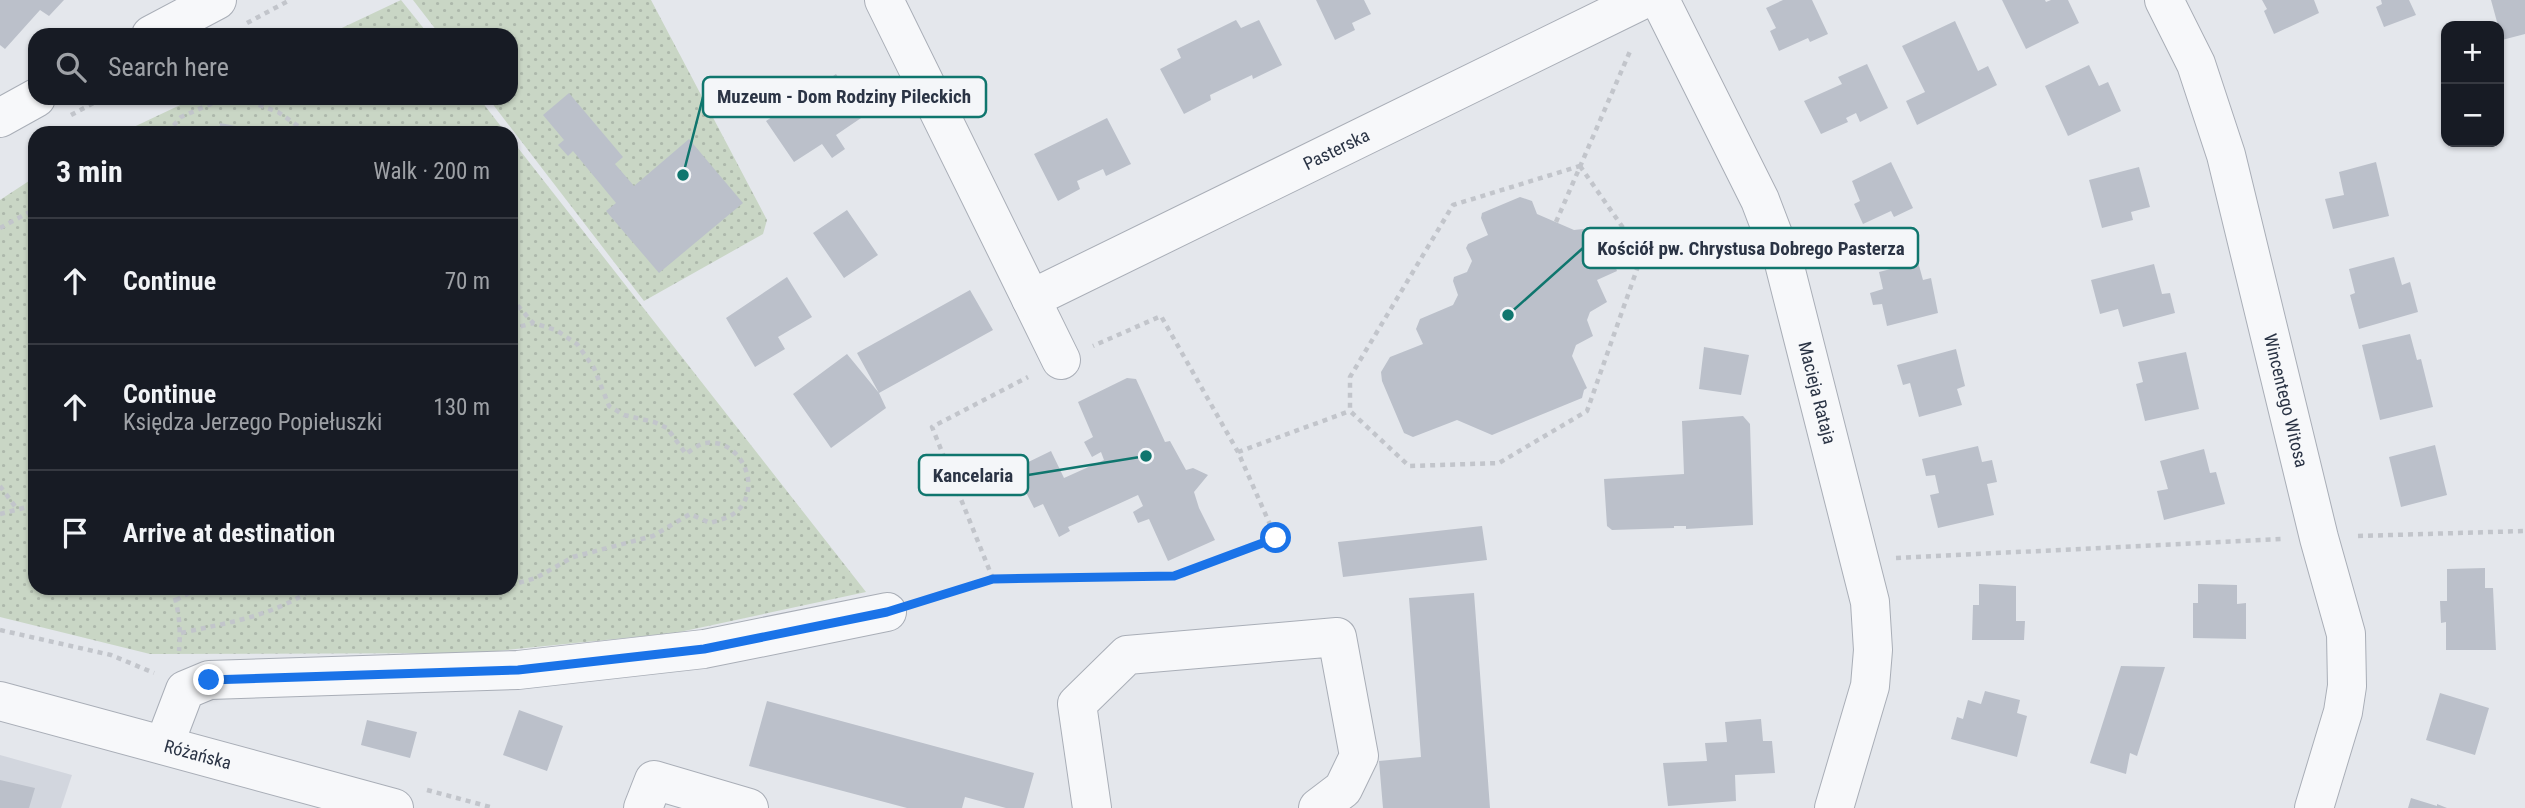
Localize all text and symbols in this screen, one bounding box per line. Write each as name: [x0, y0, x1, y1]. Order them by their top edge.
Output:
map controls: [2441, 21, 2504, 147]
button: +: [2441, 21, 2504, 84]
search box: [28, 28, 518, 105]
icon: search: [52, 48, 90, 86]
text: Search here: [108, 52, 229, 82]
callout: Muzeum - Dom Rodziny Pileckich: [703, 77, 986, 117]
button: −: [2441, 84, 2504, 147]
text: Muzeum - Dom Rodziny Pileckich: [717, 85, 971, 108]
street label: Pasterska: [1300, 124, 1373, 174]
text: 3 min: [56, 154, 123, 189]
text: Walk · 200 m: [373, 158, 490, 185]
callout: Kościół pw. Chrystusa Dobrego Pasterza: [1583, 228, 1918, 268]
text: Kościół pw. Chrystusa Dobrego Pasterza: [1597, 237, 1905, 260]
icon: ahead: [56, 262, 94, 300]
text: Continue: [123, 266, 216, 296]
text: 70 m: [445, 268, 490, 295]
street label: Wincentego Witosa: [2260, 331, 2312, 469]
street label: Macieja Rataja: [1794, 339, 1840, 446]
text: Continue: [123, 379, 216, 409]
icon: ahead: [56, 388, 94, 426]
text: 130 m: [433, 394, 490, 421]
text: Księdza Jerzego Popiełuszki: [123, 409, 382, 436]
callout: Kancelaria: [919, 455, 1028, 495]
text: Kancelaria: [933, 464, 1013, 487]
icon: arrive: [56, 514, 94, 552]
text: Arrive at destination: [123, 518, 335, 548]
route start: [1260, 522, 1291, 553]
route end: [193, 664, 224, 695]
street label: Różańska: [162, 735, 234, 773]

